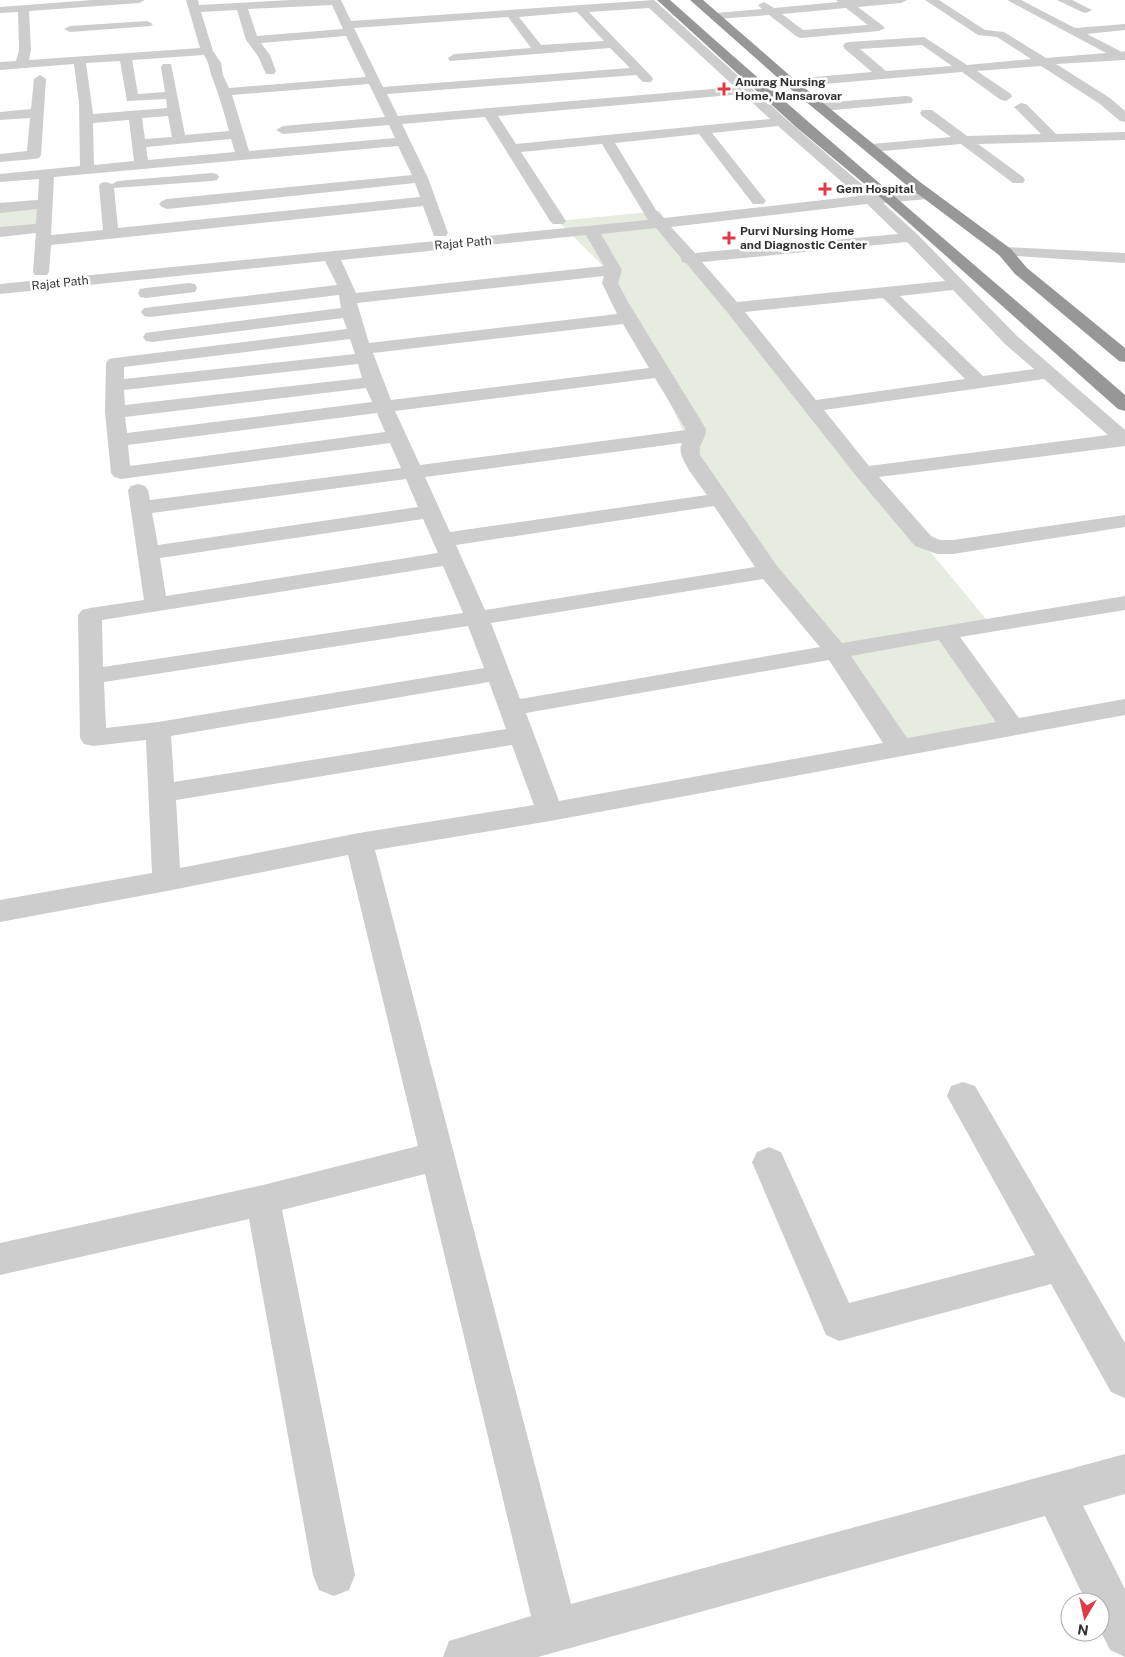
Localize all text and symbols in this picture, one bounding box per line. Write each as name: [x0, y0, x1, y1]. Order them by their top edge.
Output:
place label: Anurag Nursing Home, Mansarovar: [735, 75, 842, 103]
marker: Anurag Nursing Home, Mansarovar: [717, 82, 731, 96]
marker: Gem Hospital: [818, 182, 832, 196]
place label: Gem Hospital: [836, 182, 914, 196]
place label: Purvi Nursing Home and Diagnostic Center: [740, 224, 867, 252]
marker: Purvi Nursing Home and Diagnostic Center: [722, 231, 736, 245]
street label: Rajat Path: [434, 234, 492, 252]
street label: Rajat Path: [31, 273, 89, 293]
north arrow: [1060, 1592, 1110, 1642]
text: N: [1076, 1621, 1090, 1639]

